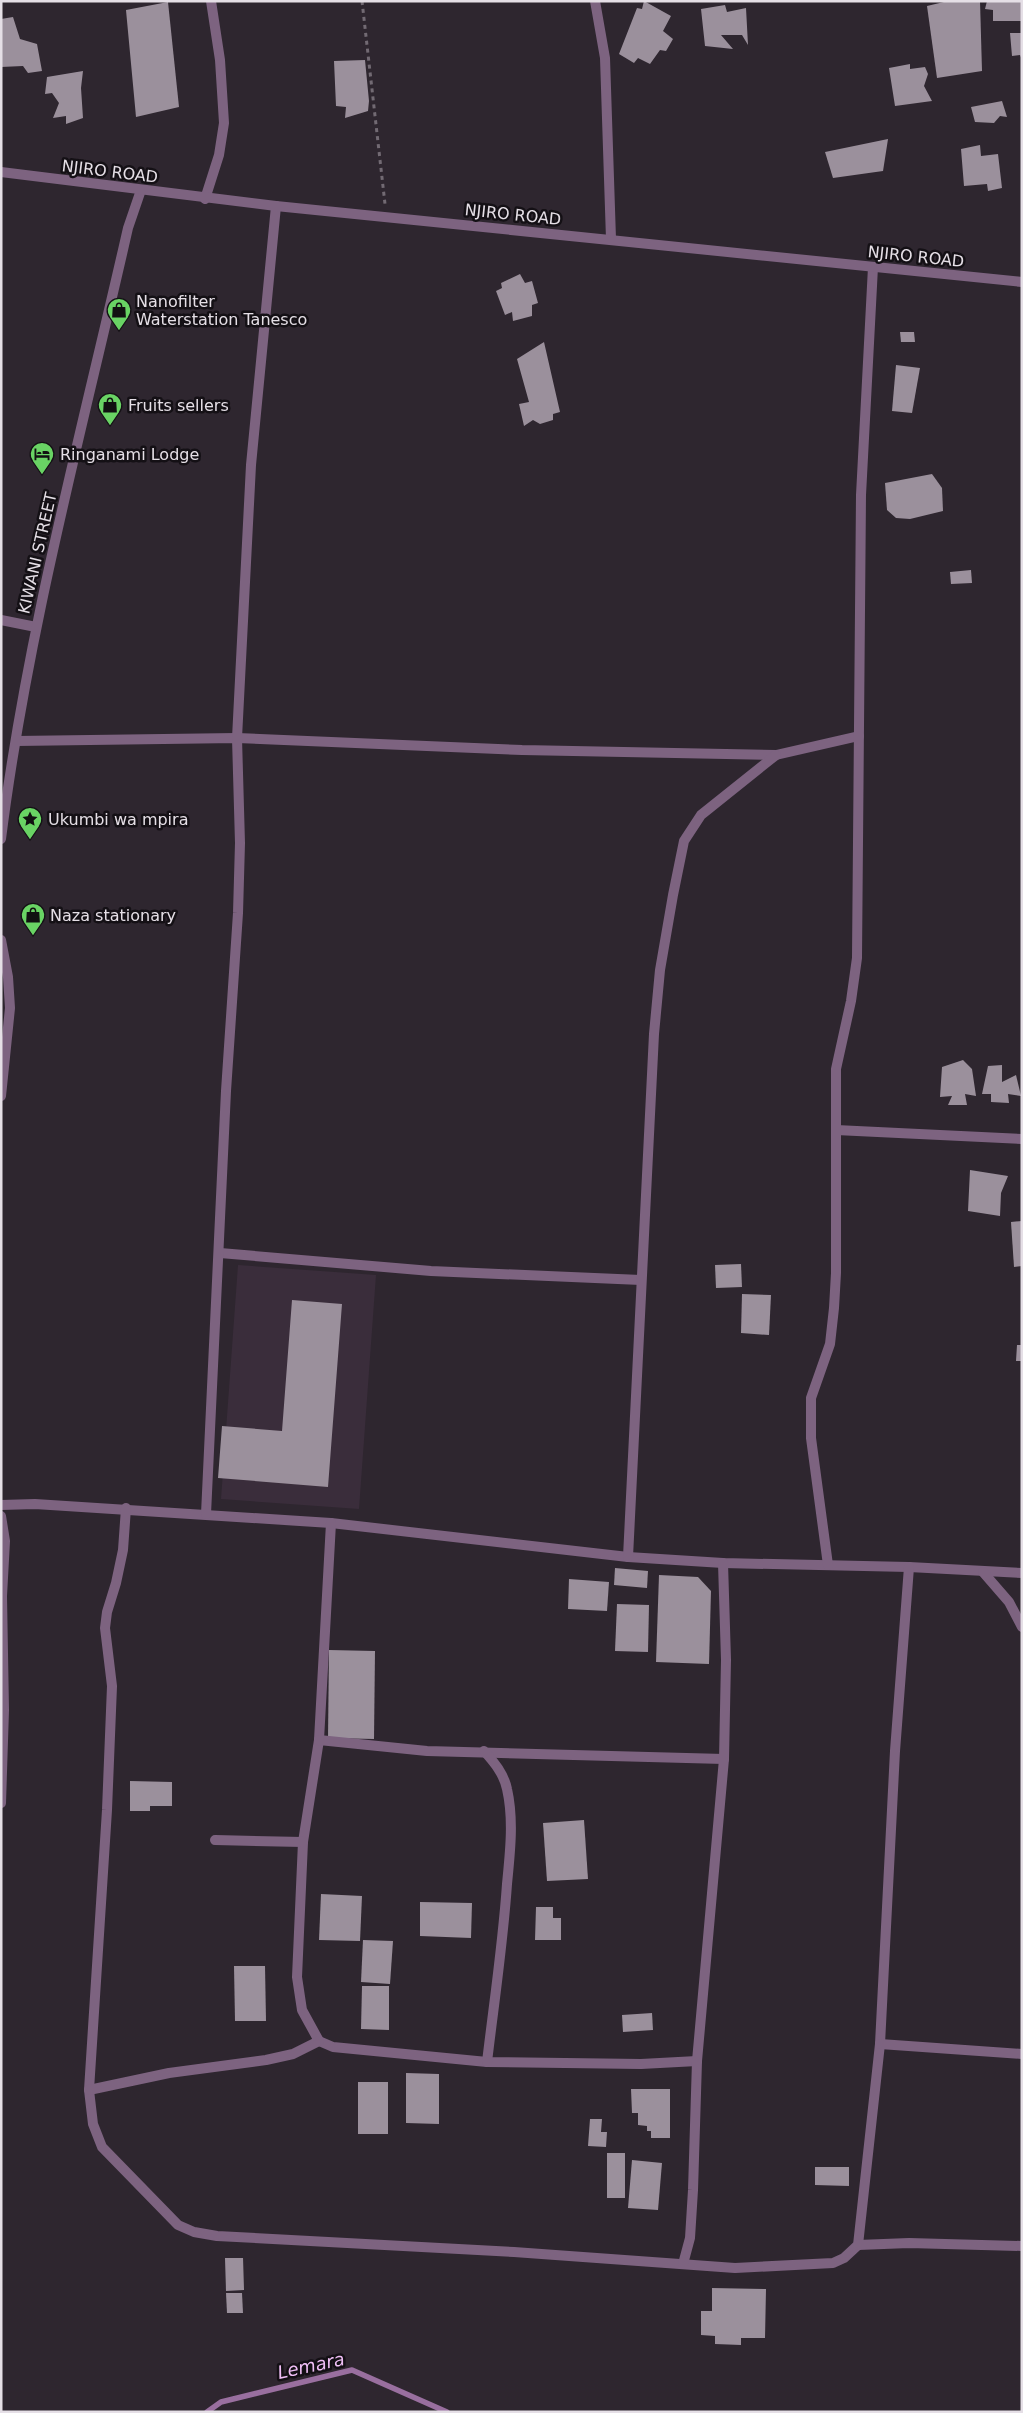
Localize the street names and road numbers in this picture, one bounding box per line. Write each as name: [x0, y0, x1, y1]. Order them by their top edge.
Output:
street label: NJIRO ROAD: [61, 156, 159, 187]
street label: NJIRO ROAD: [464, 200, 562, 229]
street label: NJIRO ROAD: [867, 242, 965, 271]
street label: KIWANI STREET: [14, 490, 61, 616]

